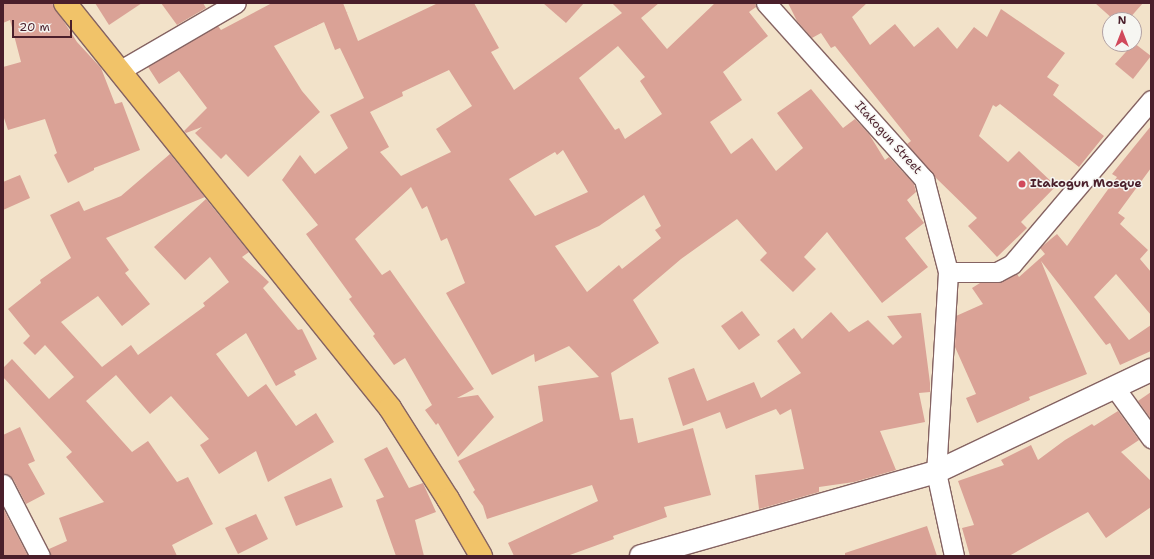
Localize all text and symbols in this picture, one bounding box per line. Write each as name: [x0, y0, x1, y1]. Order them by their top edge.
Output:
scale bar: [14, 12, 74, 38]
north arrow: [1102, 12, 1142, 52]
text: N: [1118, 13, 1126, 28]
text: 20 m: [19, 19, 50, 35]
street label: Itakogun Street: [851, 99, 925, 177]
place label: Itakogun Mosque: [1030, 177, 1142, 191]
marker: Itakogun Mosque: [1017, 179, 1027, 189]

